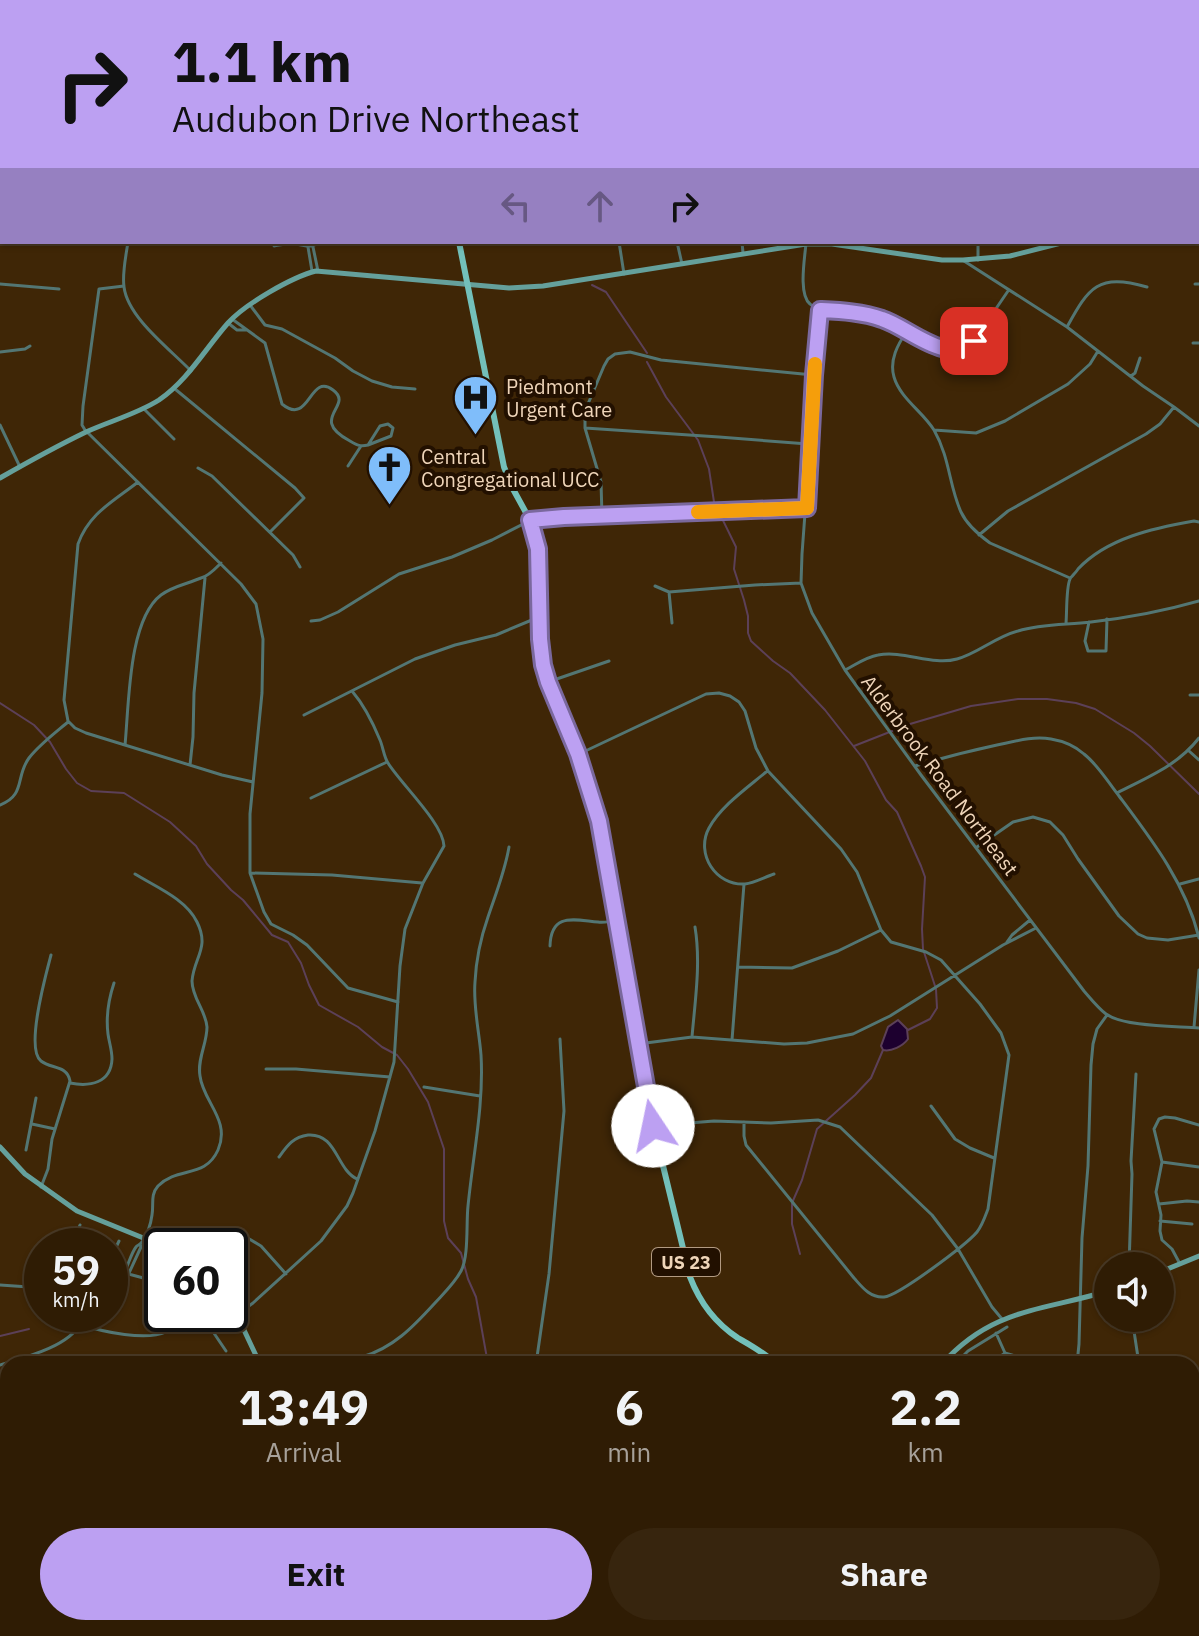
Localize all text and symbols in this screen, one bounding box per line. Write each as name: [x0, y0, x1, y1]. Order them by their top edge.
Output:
text: 1.1 km: [172, 25, 352, 97]
icon: right: [40, 32, 144, 136]
text: Audubon Drive Northeast: [172, 95, 580, 142]
icon: left: [494, 184, 538, 228]
icon: ahead: [578, 184, 622, 228]
icon: right: [662, 184, 706, 228]
pin: [940, 307, 1008, 375]
icon: arrive: [952, 319, 996, 363]
hospital icon: Piedmont Urgent Care: [451, 373, 499, 436]
place label: Piedmont Urgent Care: [506, 373, 612, 423]
church icon: Central Congregational UCC: [366, 443, 414, 506]
place label: Central Congregational UCC: [421, 443, 600, 493]
street label: Alderbrook Road Northeast: [856, 669, 1024, 881]
position arrow: [611, 1084, 695, 1168]
speed limit sign: 60: [144, 1228, 248, 1332]
text: 59: [52, 1244, 100, 1296]
road number: US 23: [652, 1248, 720, 1276]
map controls: [1094, 1252, 1174, 1332]
button: sound: [1094, 1252, 1174, 1332]
text: km/h: [52, 1286, 100, 1313]
text: 13:49: [238, 1376, 369, 1438]
text: 6: [615, 1376, 644, 1438]
text: 2.2: [889, 1376, 962, 1438]
text: Arrival: [266, 1435, 342, 1469]
text: min: [607, 1435, 651, 1469]
text: km: [907, 1435, 944, 1469]
button: Exit: [40, 1528, 592, 1620]
button: Share: [608, 1528, 1160, 1620]

